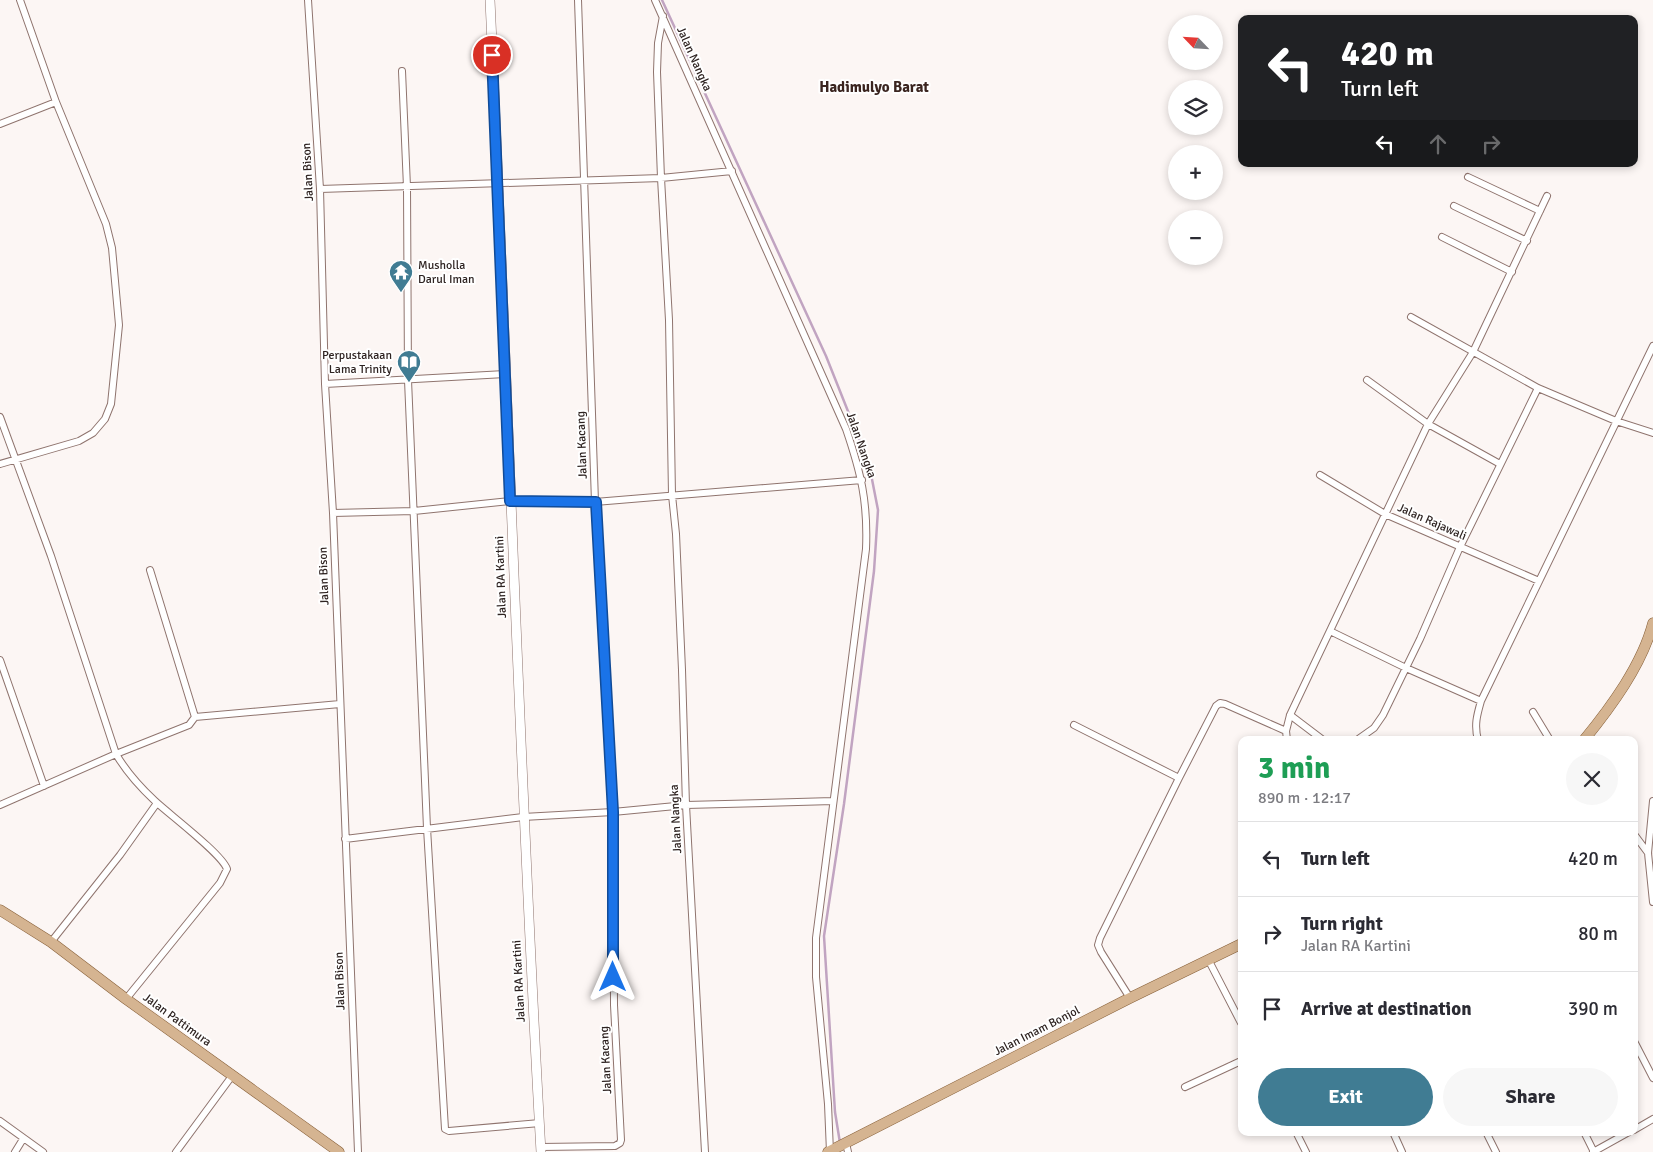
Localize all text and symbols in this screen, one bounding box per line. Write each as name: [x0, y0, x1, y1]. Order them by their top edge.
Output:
north arrow: [1168, 15, 1222, 70]
map controls: [1168, 15, 1223, 265]
street label: Jalan Nangka: [673, 24, 715, 94]
text: 420 m: [1341, 32, 1434, 75]
pin: [471, 34, 513, 76]
icon: left: [1258, 35, 1323, 100]
icon: arrive: [478, 41, 506, 69]
text: Turn left: [1341, 75, 1419, 102]
district label: Hadimulyo Barat: [819, 78, 929, 96]
button: layers: [1168, 80, 1223, 135]
icon: left: [1371, 130, 1399, 158]
icon: ahead: [1424, 130, 1452, 158]
icon: right: [1477, 130, 1505, 158]
street label: Jalan Bison: [299, 142, 317, 202]
button: +: [1168, 145, 1223, 200]
button: −: [1168, 210, 1223, 265]
place label: Musholla Darul Iman: [418, 258, 475, 287]
temple icon: Musholla Darul Iman: [388, 259, 414, 293]
place label: Perpustakaan Lama Trinity: [322, 348, 392, 377]
library icon: Perpustakaan Lama Trinity: [396, 349, 422, 383]
street label: Jalan Nangka: [843, 410, 879, 480]
street label: Jalan Kacang: [573, 411, 591, 479]
street label: Jalan Rajawali: [1395, 500, 1469, 544]
street label: Jalan RA Kartini: [492, 536, 510, 618]
street label: Jalan Bison: [315, 546, 333, 606]
text: 3 min: [1258, 750, 1330, 787]
button: close: [1566, 753, 1618, 805]
street label: Jalan Nangka: [667, 784, 685, 854]
text: 890 m · 12:17: [1258, 788, 1351, 808]
icon: left: [1258, 845, 1286, 873]
text: Turn left: [1301, 847, 1370, 871]
text: 420 m: [1568, 847, 1618, 871]
text: Turn right: [1301, 912, 1383, 936]
icon: right: [1258, 920, 1286, 948]
text: 80 m: [1578, 922, 1618, 946]
text: Jalan RA Kartini: [1301, 936, 1411, 956]
street label: Jalan RA Kartini: [509, 939, 529, 1023]
position arrow: [586, 950, 638, 1002]
street label: Jalan Bison: [331, 951, 349, 1011]
street label: Jalan Pattimura: [140, 990, 214, 1050]
icon: arrive: [1258, 995, 1286, 1023]
text: Arrive at destination: [1301, 997, 1472, 1021]
text: 390 m: [1568, 997, 1618, 1021]
street label: Jalan Imam Bonjol: [992, 1003, 1083, 1059]
street label: Jalan Kacang: [597, 1026, 615, 1094]
button: Exit: [1258, 1068, 1433, 1126]
button: Share: [1443, 1068, 1618, 1126]

